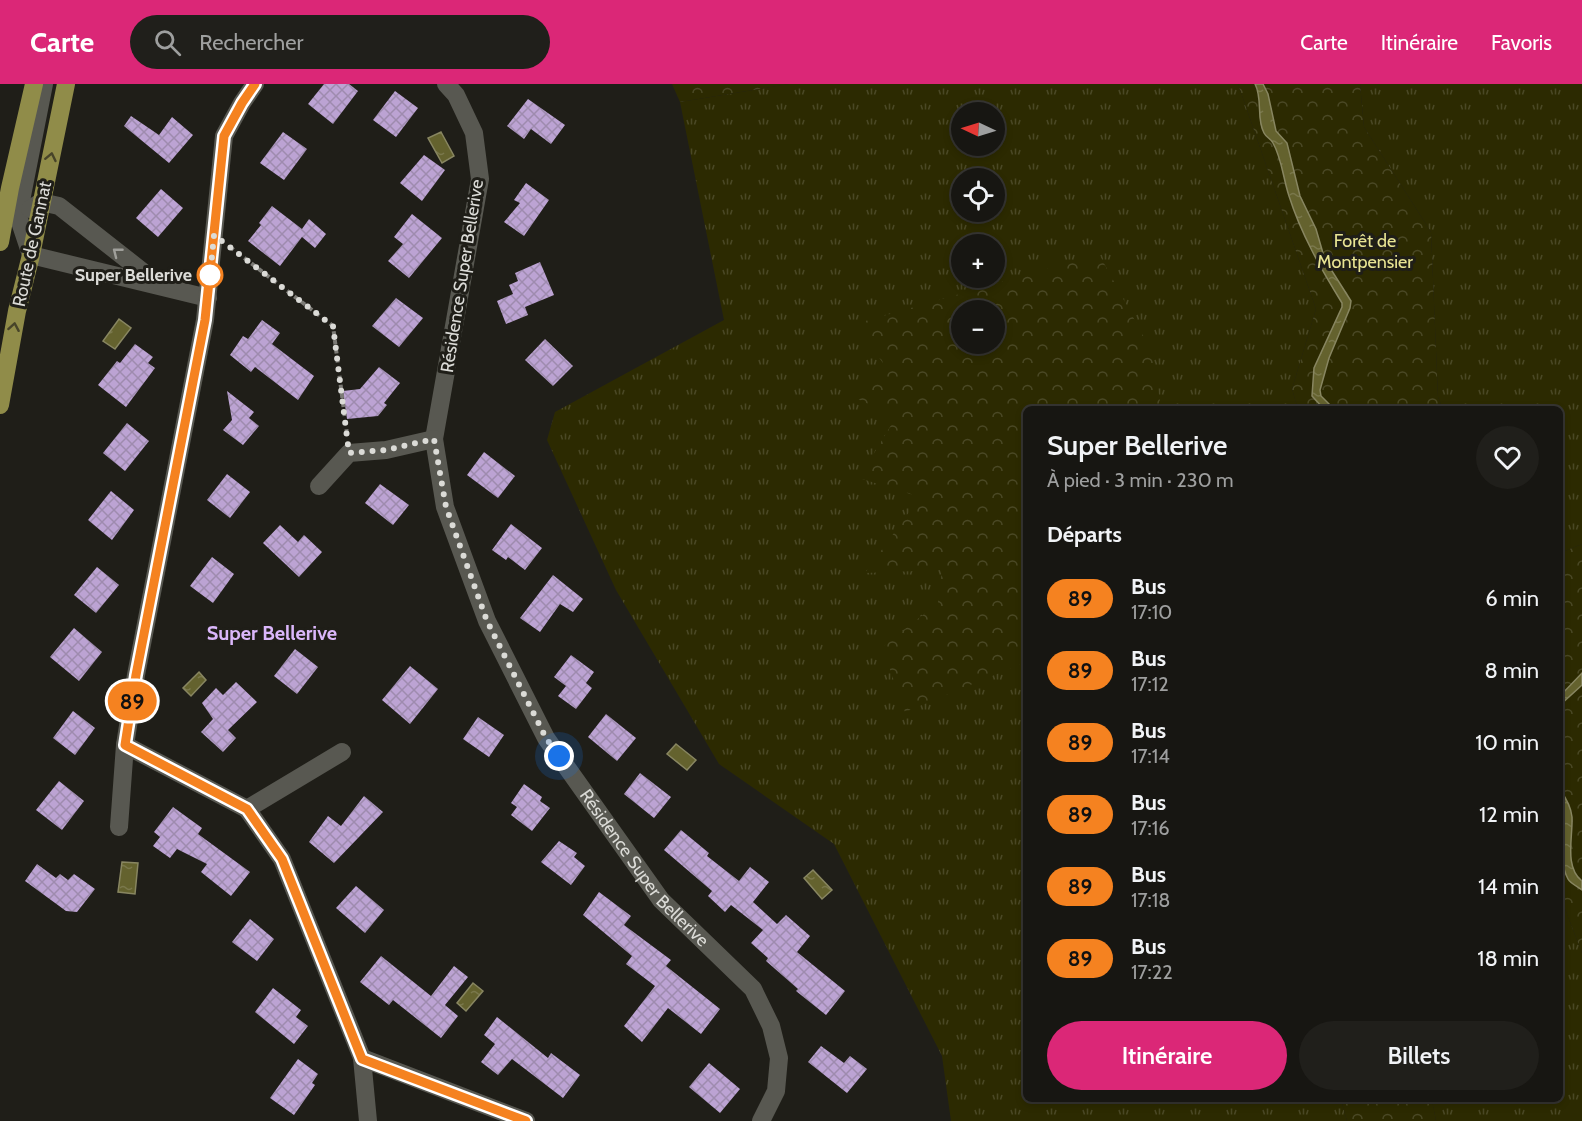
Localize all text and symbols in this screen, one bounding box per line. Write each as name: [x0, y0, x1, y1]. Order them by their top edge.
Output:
search box: [130, 15, 550, 69]
text: Carte: [30, 25, 94, 59]
icon: search: [151, 26, 184, 59]
text: Rechercher: [199, 29, 303, 56]
text: Carte: [1300, 30, 1348, 55]
text: Itinéraire: [1381, 30, 1458, 55]
text: Favoris: [1491, 30, 1552, 55]
north arrow: [951, 102, 1005, 156]
map controls: [951, 102, 1005, 354]
one-way arrow: [44, 152, 57, 162]
button: locate: [951, 168, 1005, 222]
street label: Résidence Super Bellerive: [436, 178, 488, 374]
street label: Route de Gannat: [8, 179, 56, 309]
park label: Forêt de Montpensier: [1317, 230, 1413, 273]
button: +: [951, 234, 1005, 288]
one-way arrow: [113, 248, 124, 259]
marker: Super Bellerive: [197, 262, 223, 288]
place label: Super Bellerive: [75, 264, 192, 286]
button: −: [951, 300, 1005, 354]
one-way arrow: [7, 322, 20, 332]
button: heart: [1476, 426, 1539, 489]
text: Super Bellerive: [1047, 428, 1228, 462]
text: À pied · 3 min · 230 m: [1047, 468, 1234, 492]
text: Départs: [1047, 521, 1122, 548]
text: Bus: [1131, 573, 1166, 600]
text: 6 min: [1485, 585, 1539, 612]
text: 89: [1068, 586, 1092, 611]
text: 17:10: [1131, 600, 1172, 624]
district label: Super Bellerive: [207, 621, 337, 645]
text: Bus: [1131, 645, 1166, 672]
text: 8 min: [1484, 657, 1539, 684]
text: 89: [1068, 658, 1092, 683]
text: 17:12: [1131, 672, 1169, 696]
line badge: 89: [105, 682, 159, 720]
text: 89: [120, 689, 144, 714]
text: Bus: [1131, 717, 1166, 744]
text: 10 min: [1475, 729, 1539, 756]
text: 89: [1068, 730, 1092, 755]
your location: [544, 741, 574, 771]
text: 17:14: [1131, 744, 1170, 768]
street label: Résidence Super Bellerive: [575, 785, 713, 951]
text: Bus: [1131, 789, 1166, 816]
text: 12 min: [1479, 801, 1539, 828]
text: 89: [1068, 802, 1092, 827]
text: 17:16: [1131, 816, 1170, 840]
text: Bus: [1131, 861, 1166, 888]
text: 14 min: [1478, 873, 1539, 900]
text: 89: [1068, 874, 1092, 899]
text: 17:18: [1131, 888, 1170, 912]
text: Bus: [1131, 933, 1166, 960]
text: 18 min: [1477, 945, 1539, 972]
text: 89: [1068, 946, 1092, 971]
text: 17:22: [1131, 960, 1173, 984]
button: Itinéraire: [1047, 1021, 1287, 1090]
button: Billets: [1299, 1021, 1539, 1090]

